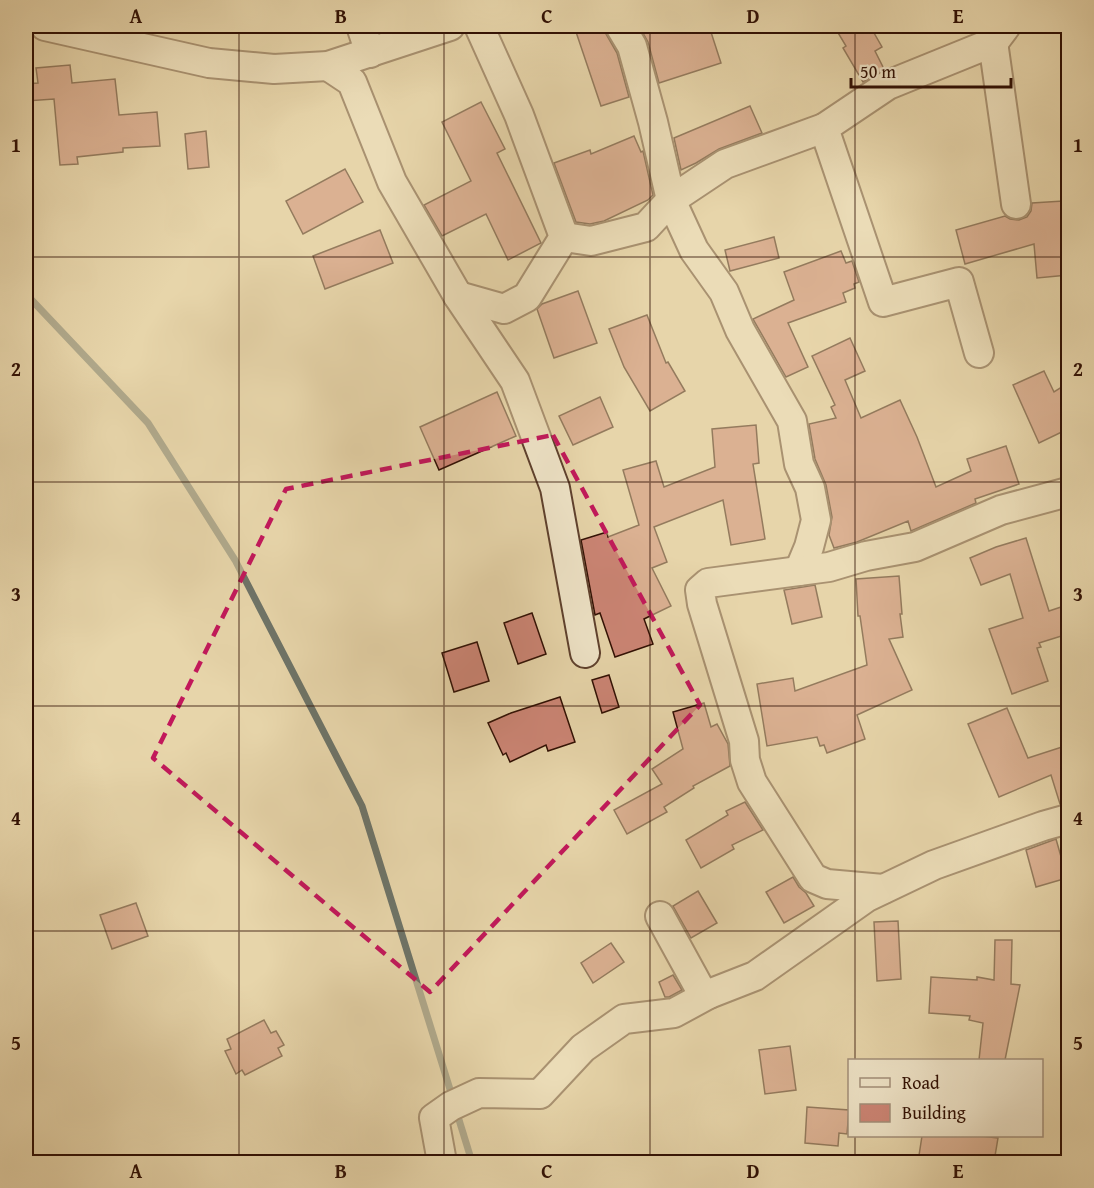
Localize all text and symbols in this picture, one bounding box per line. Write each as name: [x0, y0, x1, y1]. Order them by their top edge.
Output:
text: A: [130, 1, 143, 30]
text: B: [335, 1, 347, 30]
text: C: [541, 1, 553, 30]
text: D: [746, 1, 760, 30]
text: E: [953, 1, 964, 30]
scale bar: [851, 51, 1012, 89]
text: 50 m: [860, 58, 896, 85]
text: 1: [11, 130, 21, 159]
text: 1: [1073, 130, 1083, 159]
text: 2: [11, 354, 21, 383]
text: 2: [1073, 354, 1083, 383]
text: 3: [11, 579, 21, 608]
text: 3: [1073, 579, 1083, 608]
text: 4: [11, 803, 21, 832]
text: 4: [1073, 803, 1083, 832]
text: 5: [11, 1028, 21, 1057]
text: 5: [1073, 1028, 1083, 1057]
legend: [848, 1059, 1043, 1137]
text: Road: [902, 1069, 940, 1096]
text: Building: [902, 1099, 966, 1126]
text: A: [130, 1156, 143, 1185]
text: B: [335, 1156, 347, 1185]
text: C: [541, 1156, 553, 1185]
text: D: [746, 1156, 760, 1185]
text: E: [953, 1156, 964, 1185]

